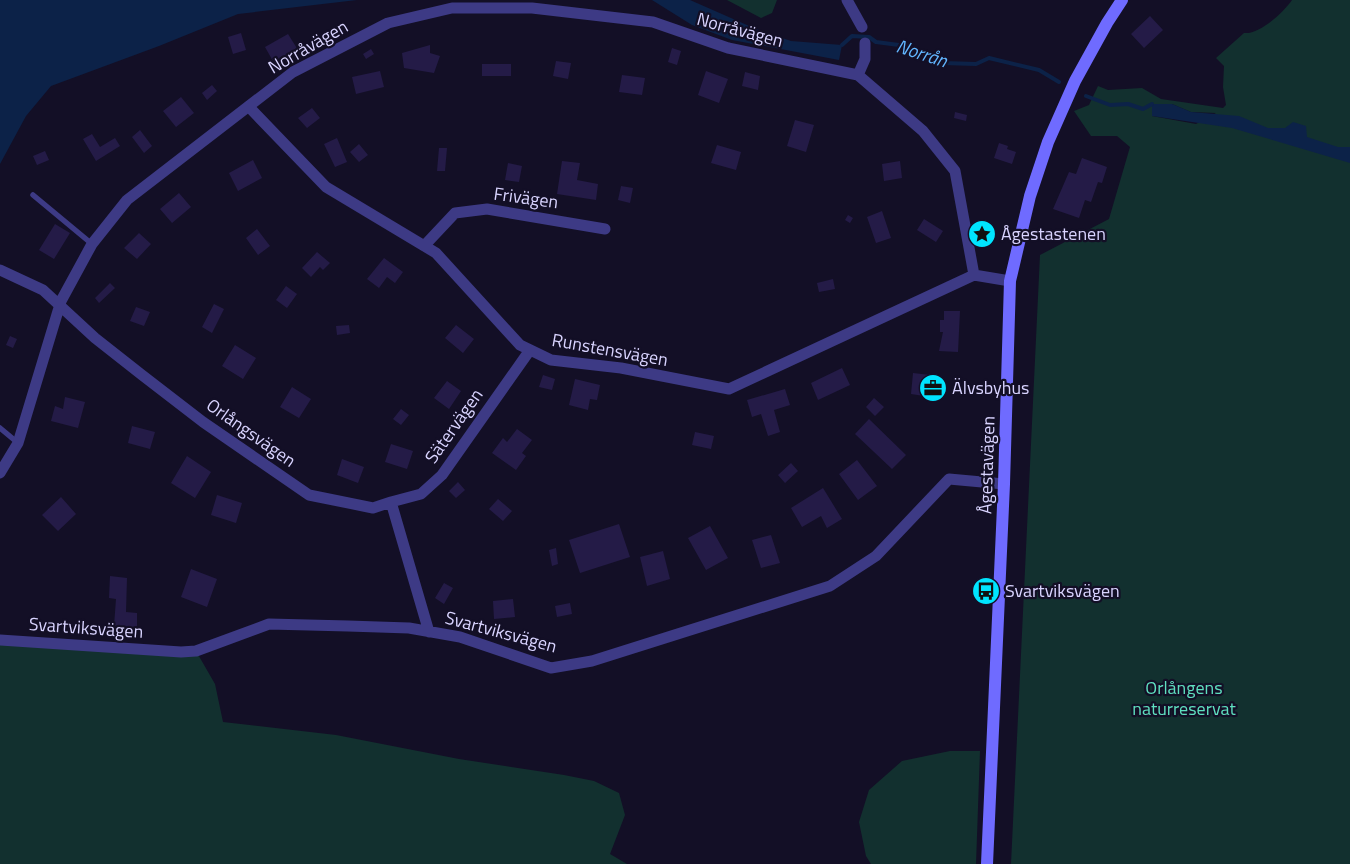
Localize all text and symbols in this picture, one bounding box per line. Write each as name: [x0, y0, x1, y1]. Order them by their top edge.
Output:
street label: Norråvägen: [694, 5, 786, 54]
street label: Norråvägen: [263, 13, 353, 80]
water label: Norrån: [893, 31, 952, 75]
street label: Frivägen: [492, 180, 560, 215]
place icon: Ågestastenen: [967, 219, 997, 249]
place label: Ågestastenen: [1001, 220, 1106, 247]
street label: Runstensvägen: [550, 326, 670, 373]
office icon: Älvsbyhus: [918, 373, 948, 403]
place label: Älvsbyhus: [952, 374, 1029, 401]
street label: Sätervägen: [418, 383, 489, 469]
street label: Orlångsvägen: [201, 392, 302, 473]
street label: Ågestavägen: [971, 416, 1002, 514]
bus stop icon: Svartviksvägen: [971, 576, 1001, 606]
place label: Svartviksvägen: [1005, 577, 1120, 604]
street label: Svartviksvägen: [442, 604, 560, 659]
street label: Svartviksvägen: [28, 610, 144, 645]
park label: Orlångens naturreservat: [1132, 674, 1236, 722]

